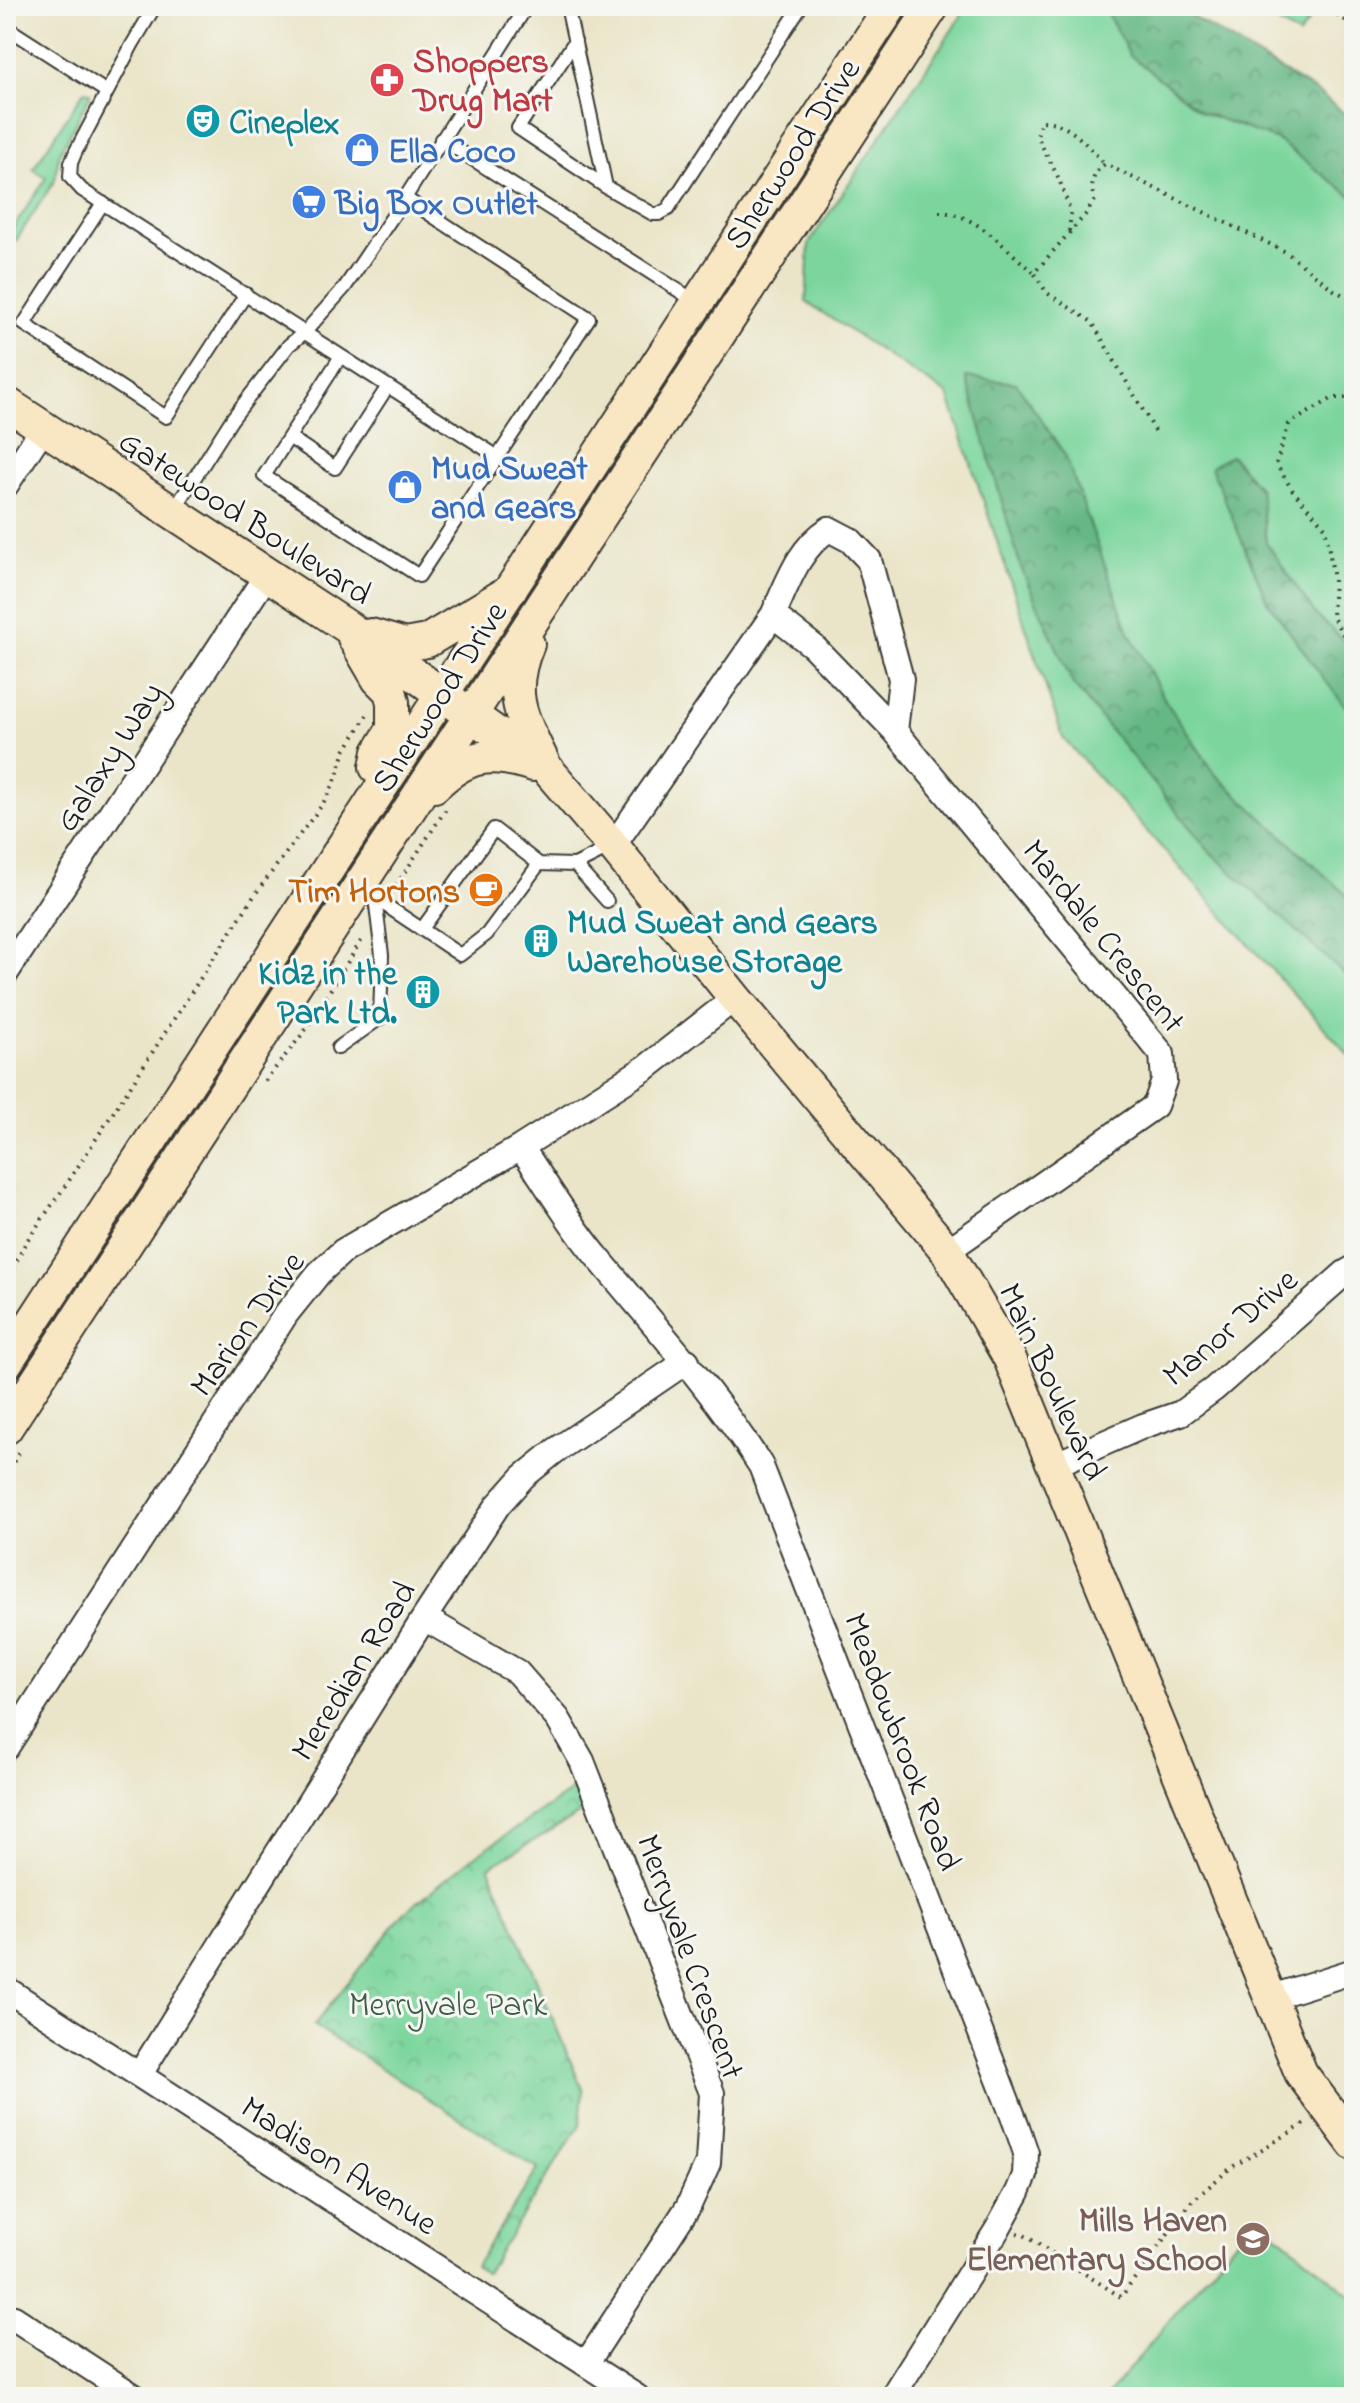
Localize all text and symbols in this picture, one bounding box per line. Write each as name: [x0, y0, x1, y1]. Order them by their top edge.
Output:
place label: Shoppers Drug Mart: [411, 39, 553, 129]
street label: Sherwood Drive: [714, 49, 876, 261]
pharmacy icon: Shoppers Drug Mart: [368, 61, 406, 99]
place label: Cineplex: [229, 100, 339, 150]
theatre icon: Cineplex: [184, 102, 222, 140]
place label: Ella Coco: [388, 129, 516, 179]
shop icon: Ella Coco: [343, 131, 381, 169]
place label: Big Box Outlet: [333, 181, 538, 232]
supermarket icon: Big Box Outlet: [290, 183, 328, 221]
street label: Gatewood Boulevard: [107, 419, 380, 620]
place label: Mud Sweat and Gears: [431, 446, 588, 535]
shop icon: Mud Sweat and Gears: [386, 468, 424, 506]
street label: Sherwood Drive: [361, 592, 523, 804]
street label: Galaxy Way: [44, 673, 179, 843]
street label: Mardale Crescent: [1008, 830, 1196, 1045]
place label: Tim Hortons: [288, 869, 460, 919]
cafe icon: Tim Hortons: [467, 871, 505, 909]
place label: Mud Sweat and Gears Warehouse Storage: [567, 900, 878, 990]
building icon: Mud Sweat and Gears Warehouse Storage: [522, 922, 560, 960]
place label: Kidz in the Park Ltd.: [258, 951, 398, 1040]
building icon: Kidz in the Park Ltd.: [404, 973, 442, 1011]
street label: Marion Drive: [179, 1241, 320, 1409]
street label: Manor Drive: [1153, 1257, 1311, 1401]
street label: Main Boulevard: [983, 1276, 1118, 1489]
street label: Meredian Road: [280, 1572, 431, 1772]
street label: Meadowbrook Road: [828, 1606, 972, 1879]
street label: Merryvale Crescent: [621, 1828, 756, 2087]
park label: Merryvale Park: [349, 1982, 547, 2032]
street label: Madison Avenue: [229, 2085, 447, 2250]
place label: Mills Haven Elementary School: [966, 2198, 1227, 2288]
school or university icon: Mills Haven Elementary School: [1234, 2220, 1272, 2258]

